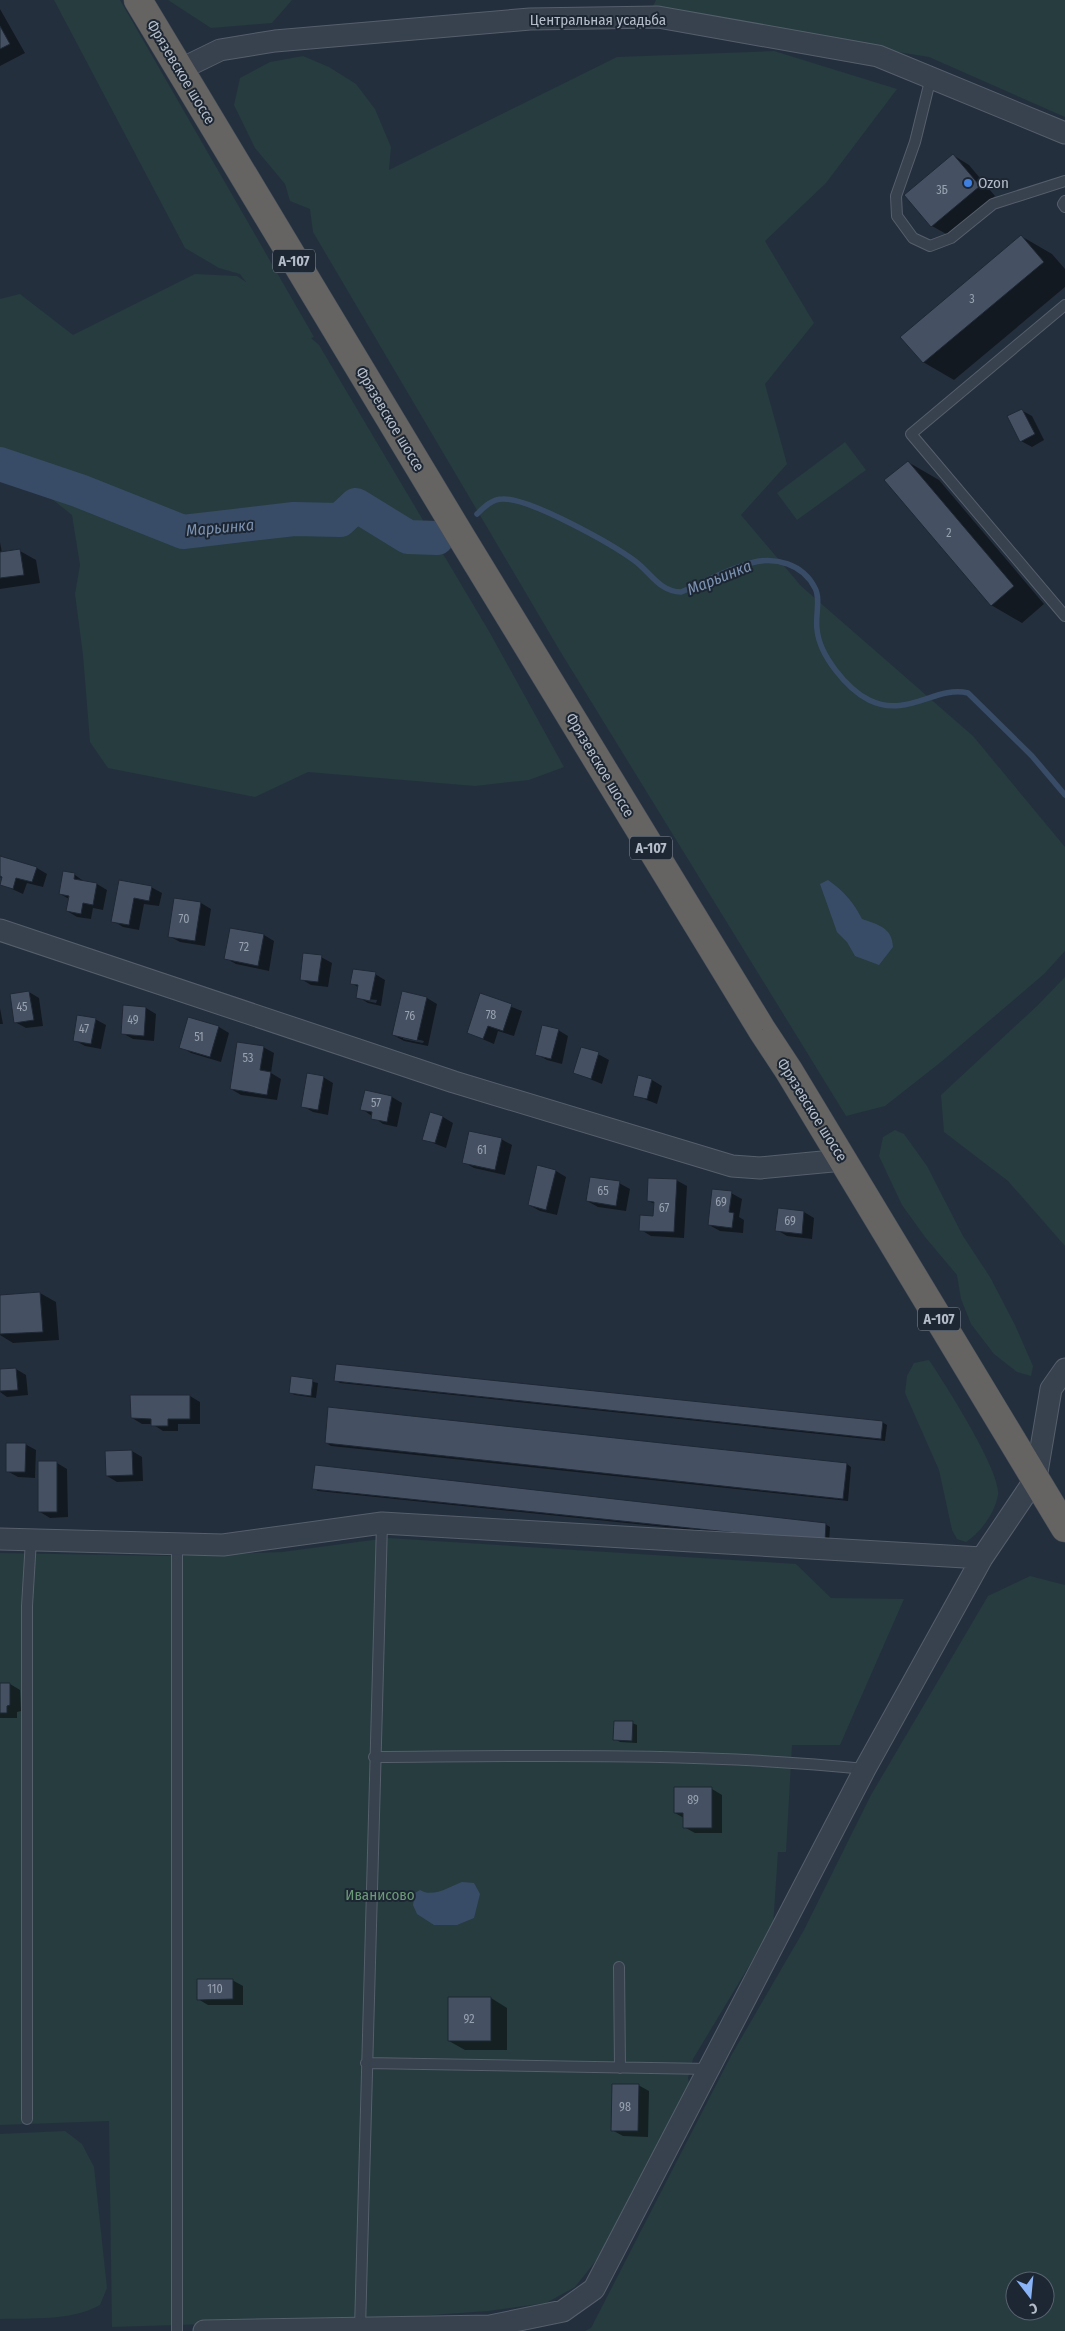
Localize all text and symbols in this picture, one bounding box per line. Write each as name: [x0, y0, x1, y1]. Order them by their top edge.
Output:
street label: Центральная усадьба: [530, 11, 666, 29]
street label: Фрязевское шоссе: [143, 17, 219, 127]
place label: Ozon: [978, 174, 1009, 192]
marker: Ozon: [962, 177, 974, 189]
house number: 3Б: [936, 183, 948, 197]
road number: А-107: [273, 250, 315, 272]
house number: 3: [969, 292, 975, 306]
street label: Фрязевское шоссе: [352, 364, 428, 474]
water label: Марьинка: [185, 515, 255, 540]
house number: 2: [946, 526, 952, 540]
water label: Марьинка: [684, 556, 754, 599]
street label: Фрязевское шоссе: [562, 710, 638, 820]
road number: А-107: [630, 836, 672, 860]
house number: 70: [179, 912, 189, 926]
house number: 72: [239, 940, 249, 954]
house number: 45: [16, 1000, 28, 1014]
house number: 78: [486, 1008, 496, 1022]
house number: 76: [405, 1009, 415, 1023]
house number: 49: [127, 1013, 139, 1027]
house number: 47: [79, 1022, 89, 1036]
house number: 51: [194, 1030, 204, 1044]
house number: 53: [243, 1051, 253, 1065]
street label: Фрязевское шоссе: [773, 1055, 851, 1165]
house number: 57: [371, 1096, 381, 1110]
house number: 61: [477, 1143, 487, 1157]
house number: 65: [597, 1184, 609, 1198]
house number: 69: [715, 1195, 727, 1209]
house number: 67: [659, 1201, 669, 1215]
house number: 69: [784, 1214, 796, 1228]
road number: А-107: [918, 1308, 960, 1330]
house number: 89: [687, 1793, 699, 1807]
park label: Иванисово: [345, 1886, 415, 1904]
house number: 110: [207, 1982, 223, 1996]
house number: 92: [464, 2012, 474, 2026]
house number: 98: [619, 2100, 631, 2114]
north arrow: [1005, 2271, 1055, 2321]
text: С: [1027, 2299, 1039, 2317]

